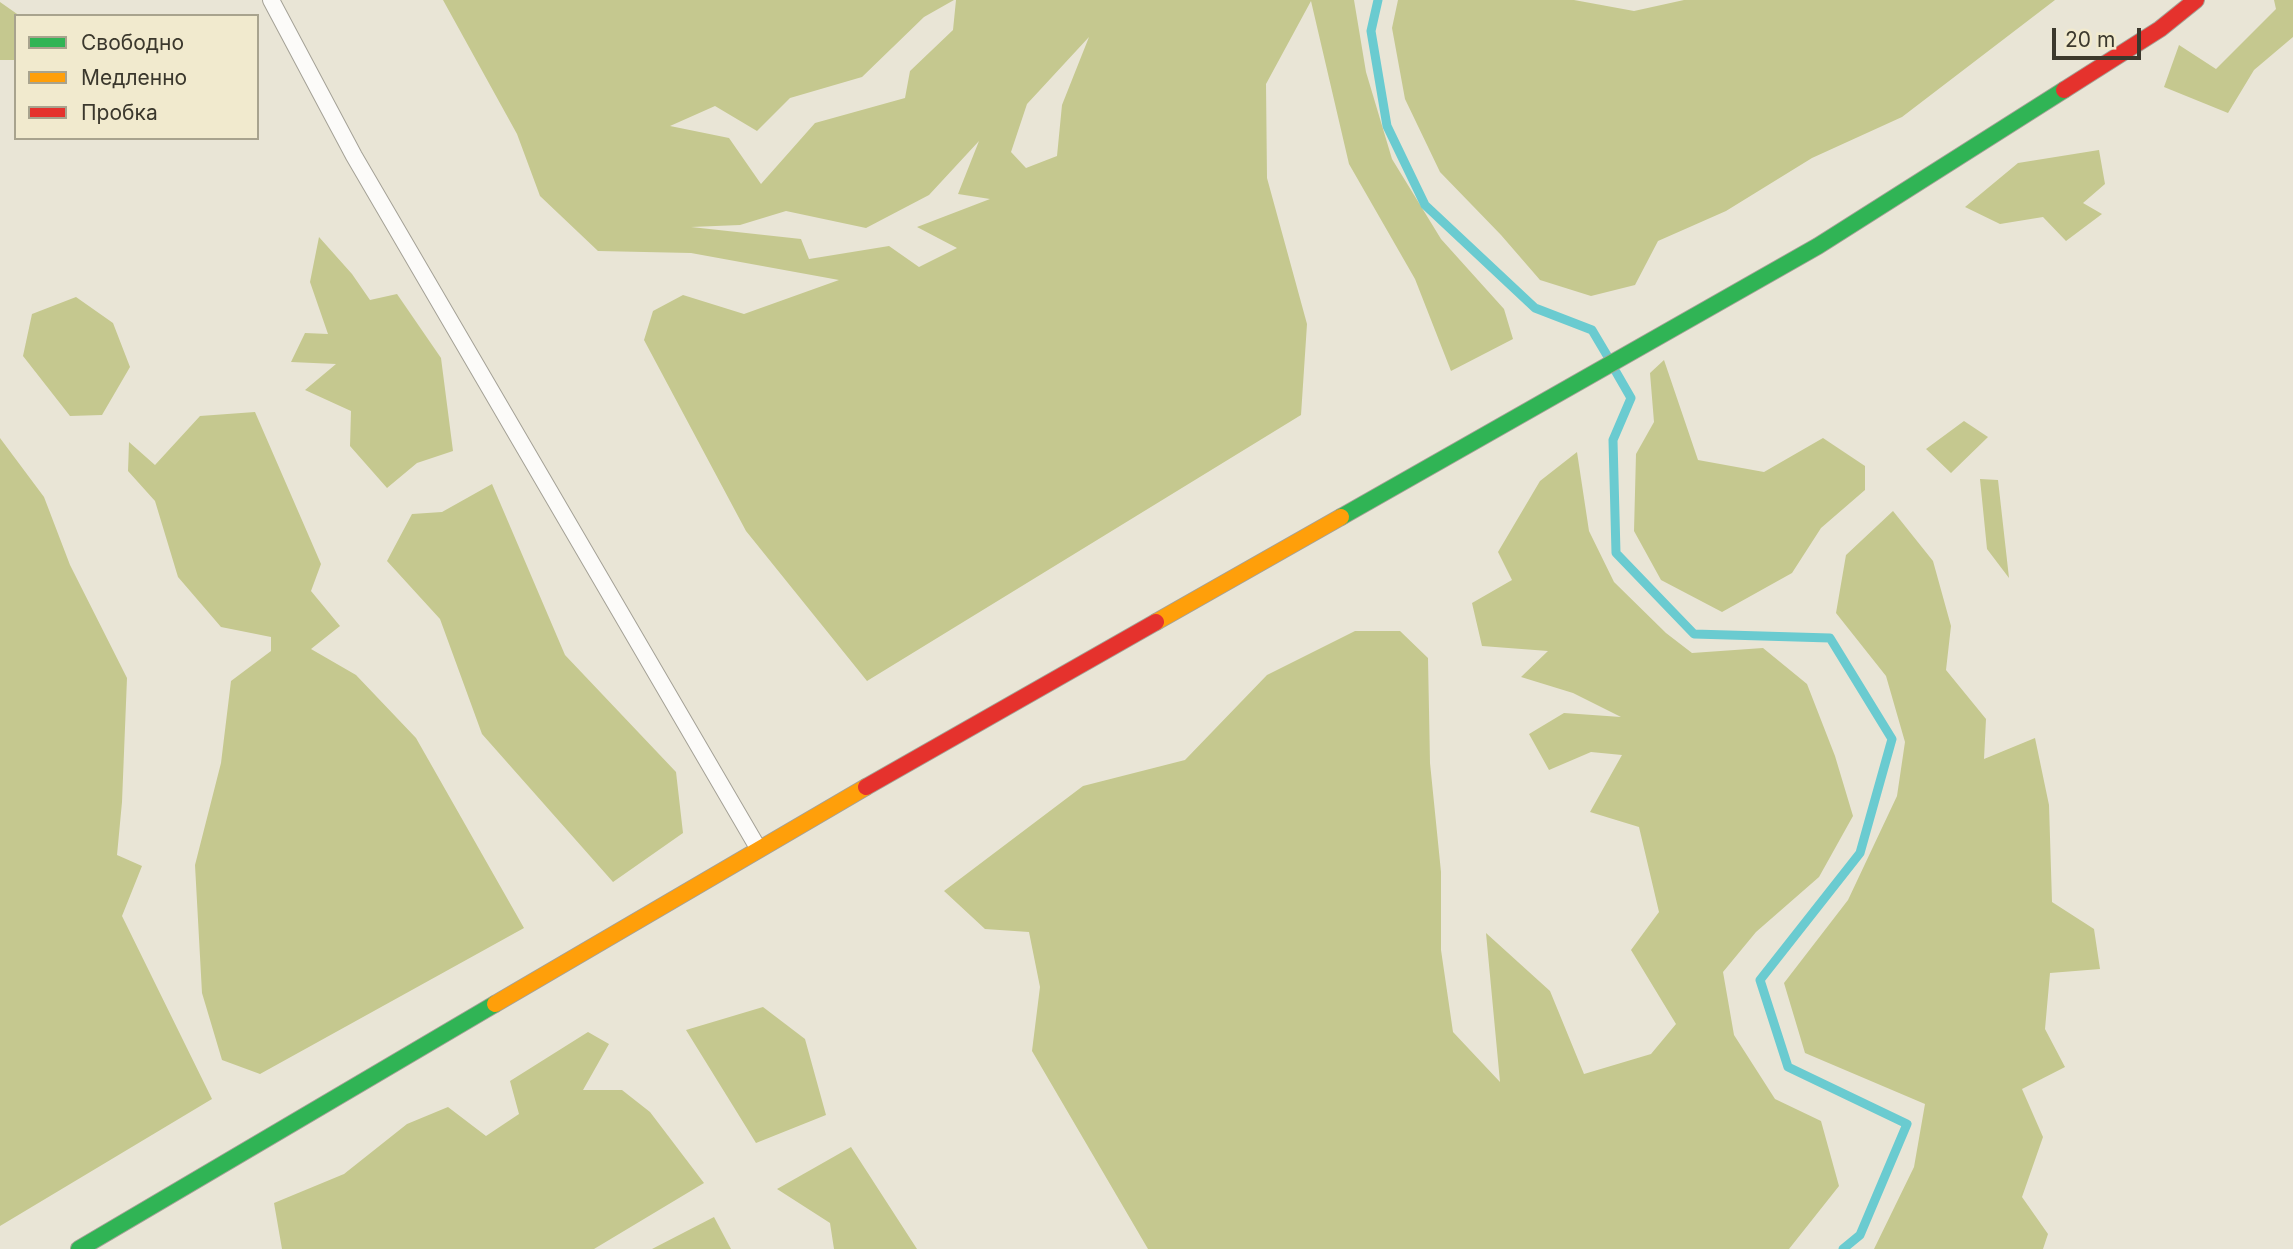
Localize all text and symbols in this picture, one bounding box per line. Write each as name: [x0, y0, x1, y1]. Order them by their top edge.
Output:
legend: [14, 14, 259, 140]
scale bar: [2055, 14, 2144, 58]
text: 20 m: [2065, 27, 2115, 52]
text: Свободно: [81, 30, 184, 55]
text: Медленно: [81, 65, 187, 90]
text: Пробка: [81, 100, 158, 125]

